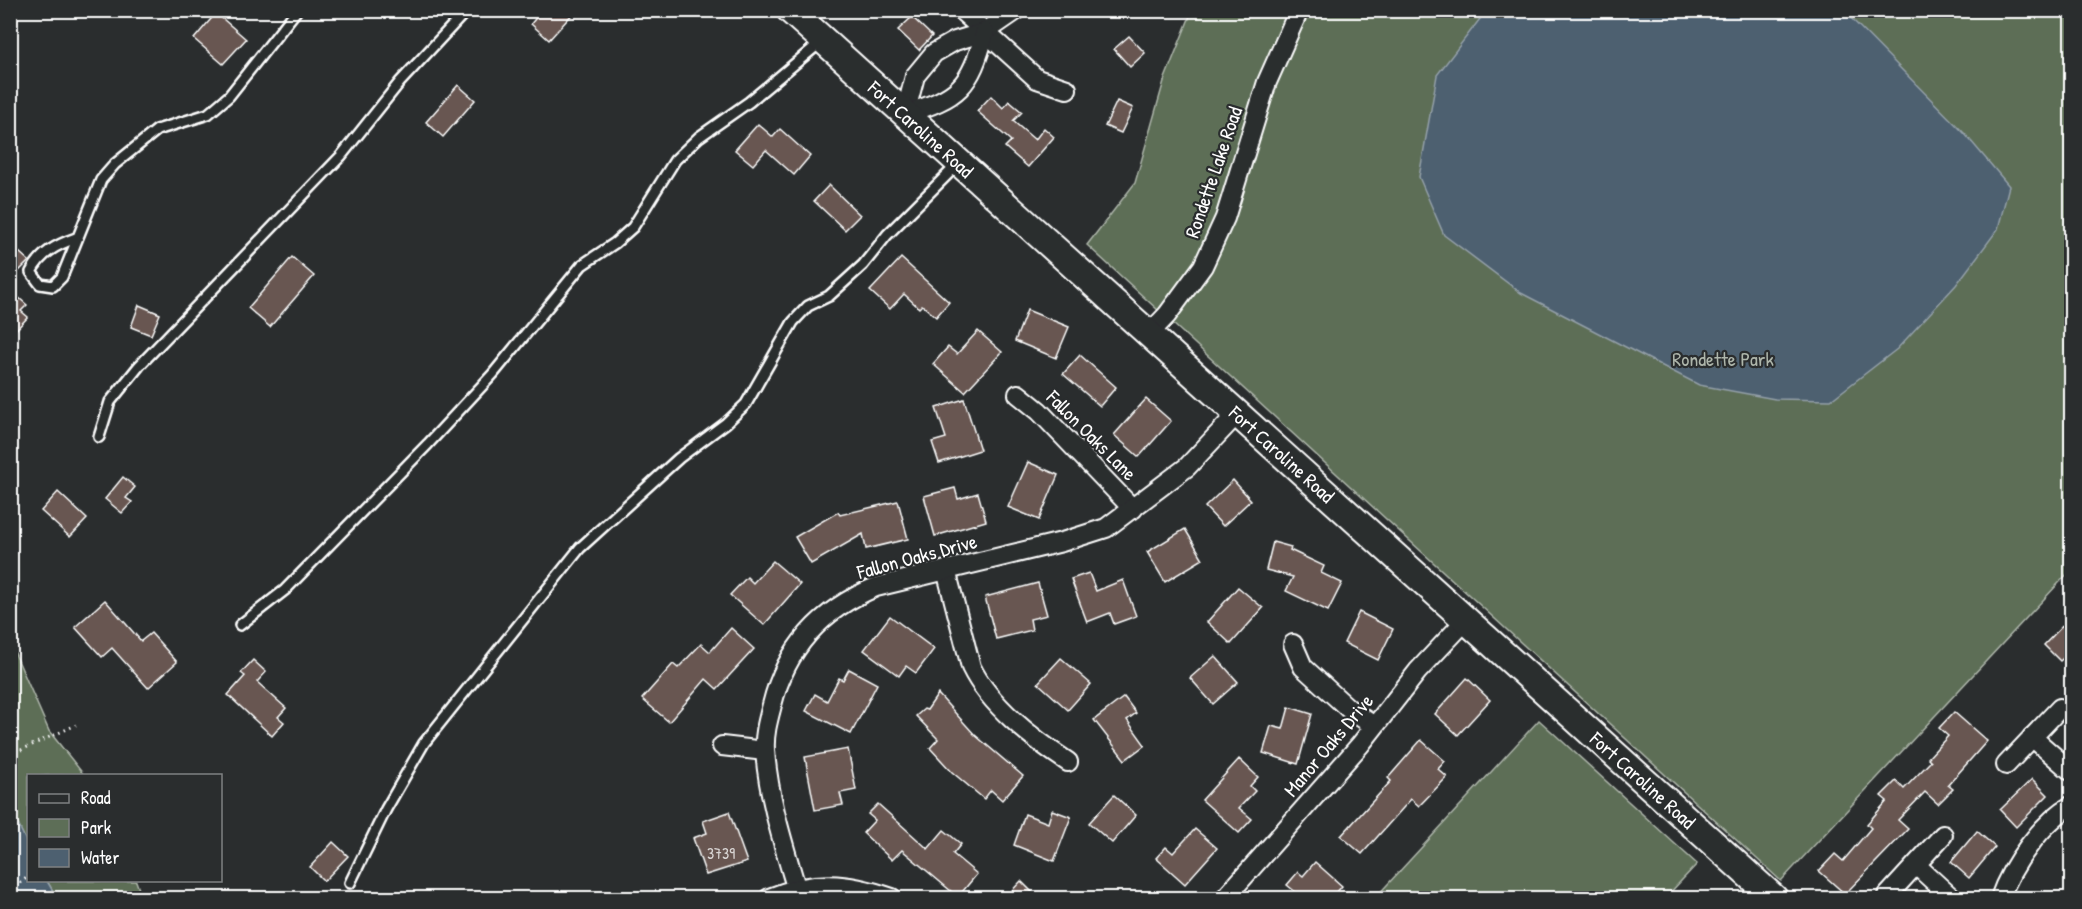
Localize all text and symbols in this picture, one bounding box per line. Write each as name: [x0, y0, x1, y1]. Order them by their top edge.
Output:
street label: Fort Caroline Road: [862, 74, 980, 184]
street label: Rondette Lake Road: [1178, 103, 1248, 241]
park label: Rondette Park: [1672, 345, 1774, 372]
street label: Fallon Oaks Lane: [1040, 383, 1143, 486]
street label: Fort Caroline Road: [1223, 399, 1341, 509]
street label: Fallon Oaks Drive: [853, 527, 980, 585]
street label: Manor Oaks Drive: [1277, 688, 1379, 802]
street label: Fort Caroline Road: [1584, 725, 1702, 835]
legend: [27, 774, 222, 882]
text: Road: [81, 785, 111, 810]
text: Park: [81, 815, 112, 840]
house number: 3739: [707, 842, 735, 864]
text: Water: [81, 845, 119, 870]

